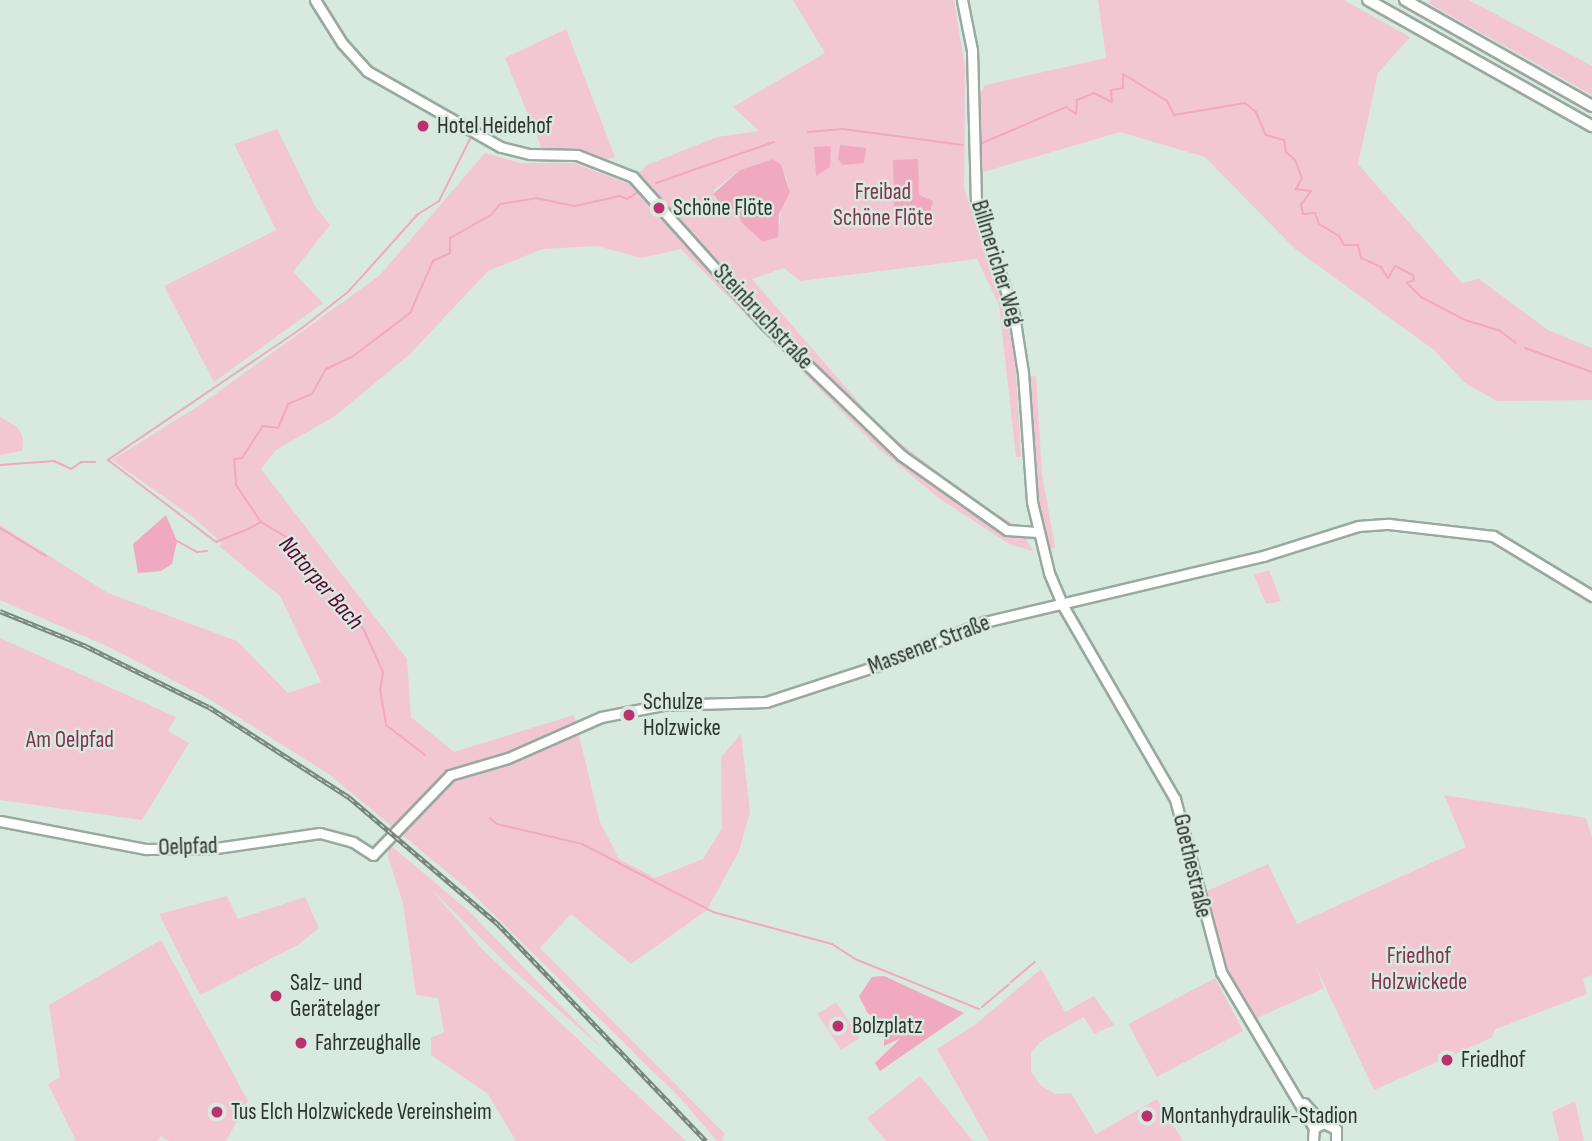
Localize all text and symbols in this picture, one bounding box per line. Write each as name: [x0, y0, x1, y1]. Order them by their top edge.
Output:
place label: Hotel Heidehof: [437, 112, 552, 140]
marker: Hotel Heidehof: [415, 118, 431, 134]
park label: Freibad Schöne Flöte: [833, 178, 933, 232]
place label: Schöne Flöte: [673, 194, 773, 222]
street label: Billmericher Weg: [965, 197, 1029, 329]
marker: Schöne Flöte: [651, 200, 667, 216]
street label: Steinbruchstraße: [707, 259, 819, 375]
water label: Natorper Bach: [273, 530, 369, 636]
street label: Massener Straße: [864, 609, 994, 681]
place label: Schulze Holzwicke: [643, 688, 721, 742]
marker: Schulze Holzwicke: [621, 707, 637, 723]
park label: Am Oelpfad: [26, 726, 114, 754]
street label: Goethestraße: [1167, 811, 1217, 921]
street label: Oelpfad: [158, 832, 218, 862]
park label: Friedhof Holzwickede: [1371, 942, 1467, 996]
place label: Salz- und Gerätelager: [290, 969, 380, 1023]
marker: Salz- und Gerätelager: [268, 988, 284, 1004]
place label: Bolzplatz: [852, 1012, 922, 1040]
marker: Bolzplatz: [830, 1018, 846, 1034]
place label: Fahrzeughalle: [315, 1029, 421, 1057]
marker: Fahrzeughalle: [293, 1035, 309, 1051]
place label: Friedhof: [1461, 1046, 1525, 1074]
marker: Friedhof: [1439, 1052, 1455, 1068]
place label: Tus Elch Holzwickede Vereinsheim: [231, 1098, 492, 1126]
place label: Montanhydraulik-Stadion: [1161, 1102, 1357, 1130]
marker: Tus Elch Holzwickede Vereinsheim: [209, 1104, 225, 1120]
marker: Montanhydraulik-Stadion: [1139, 1108, 1155, 1124]

